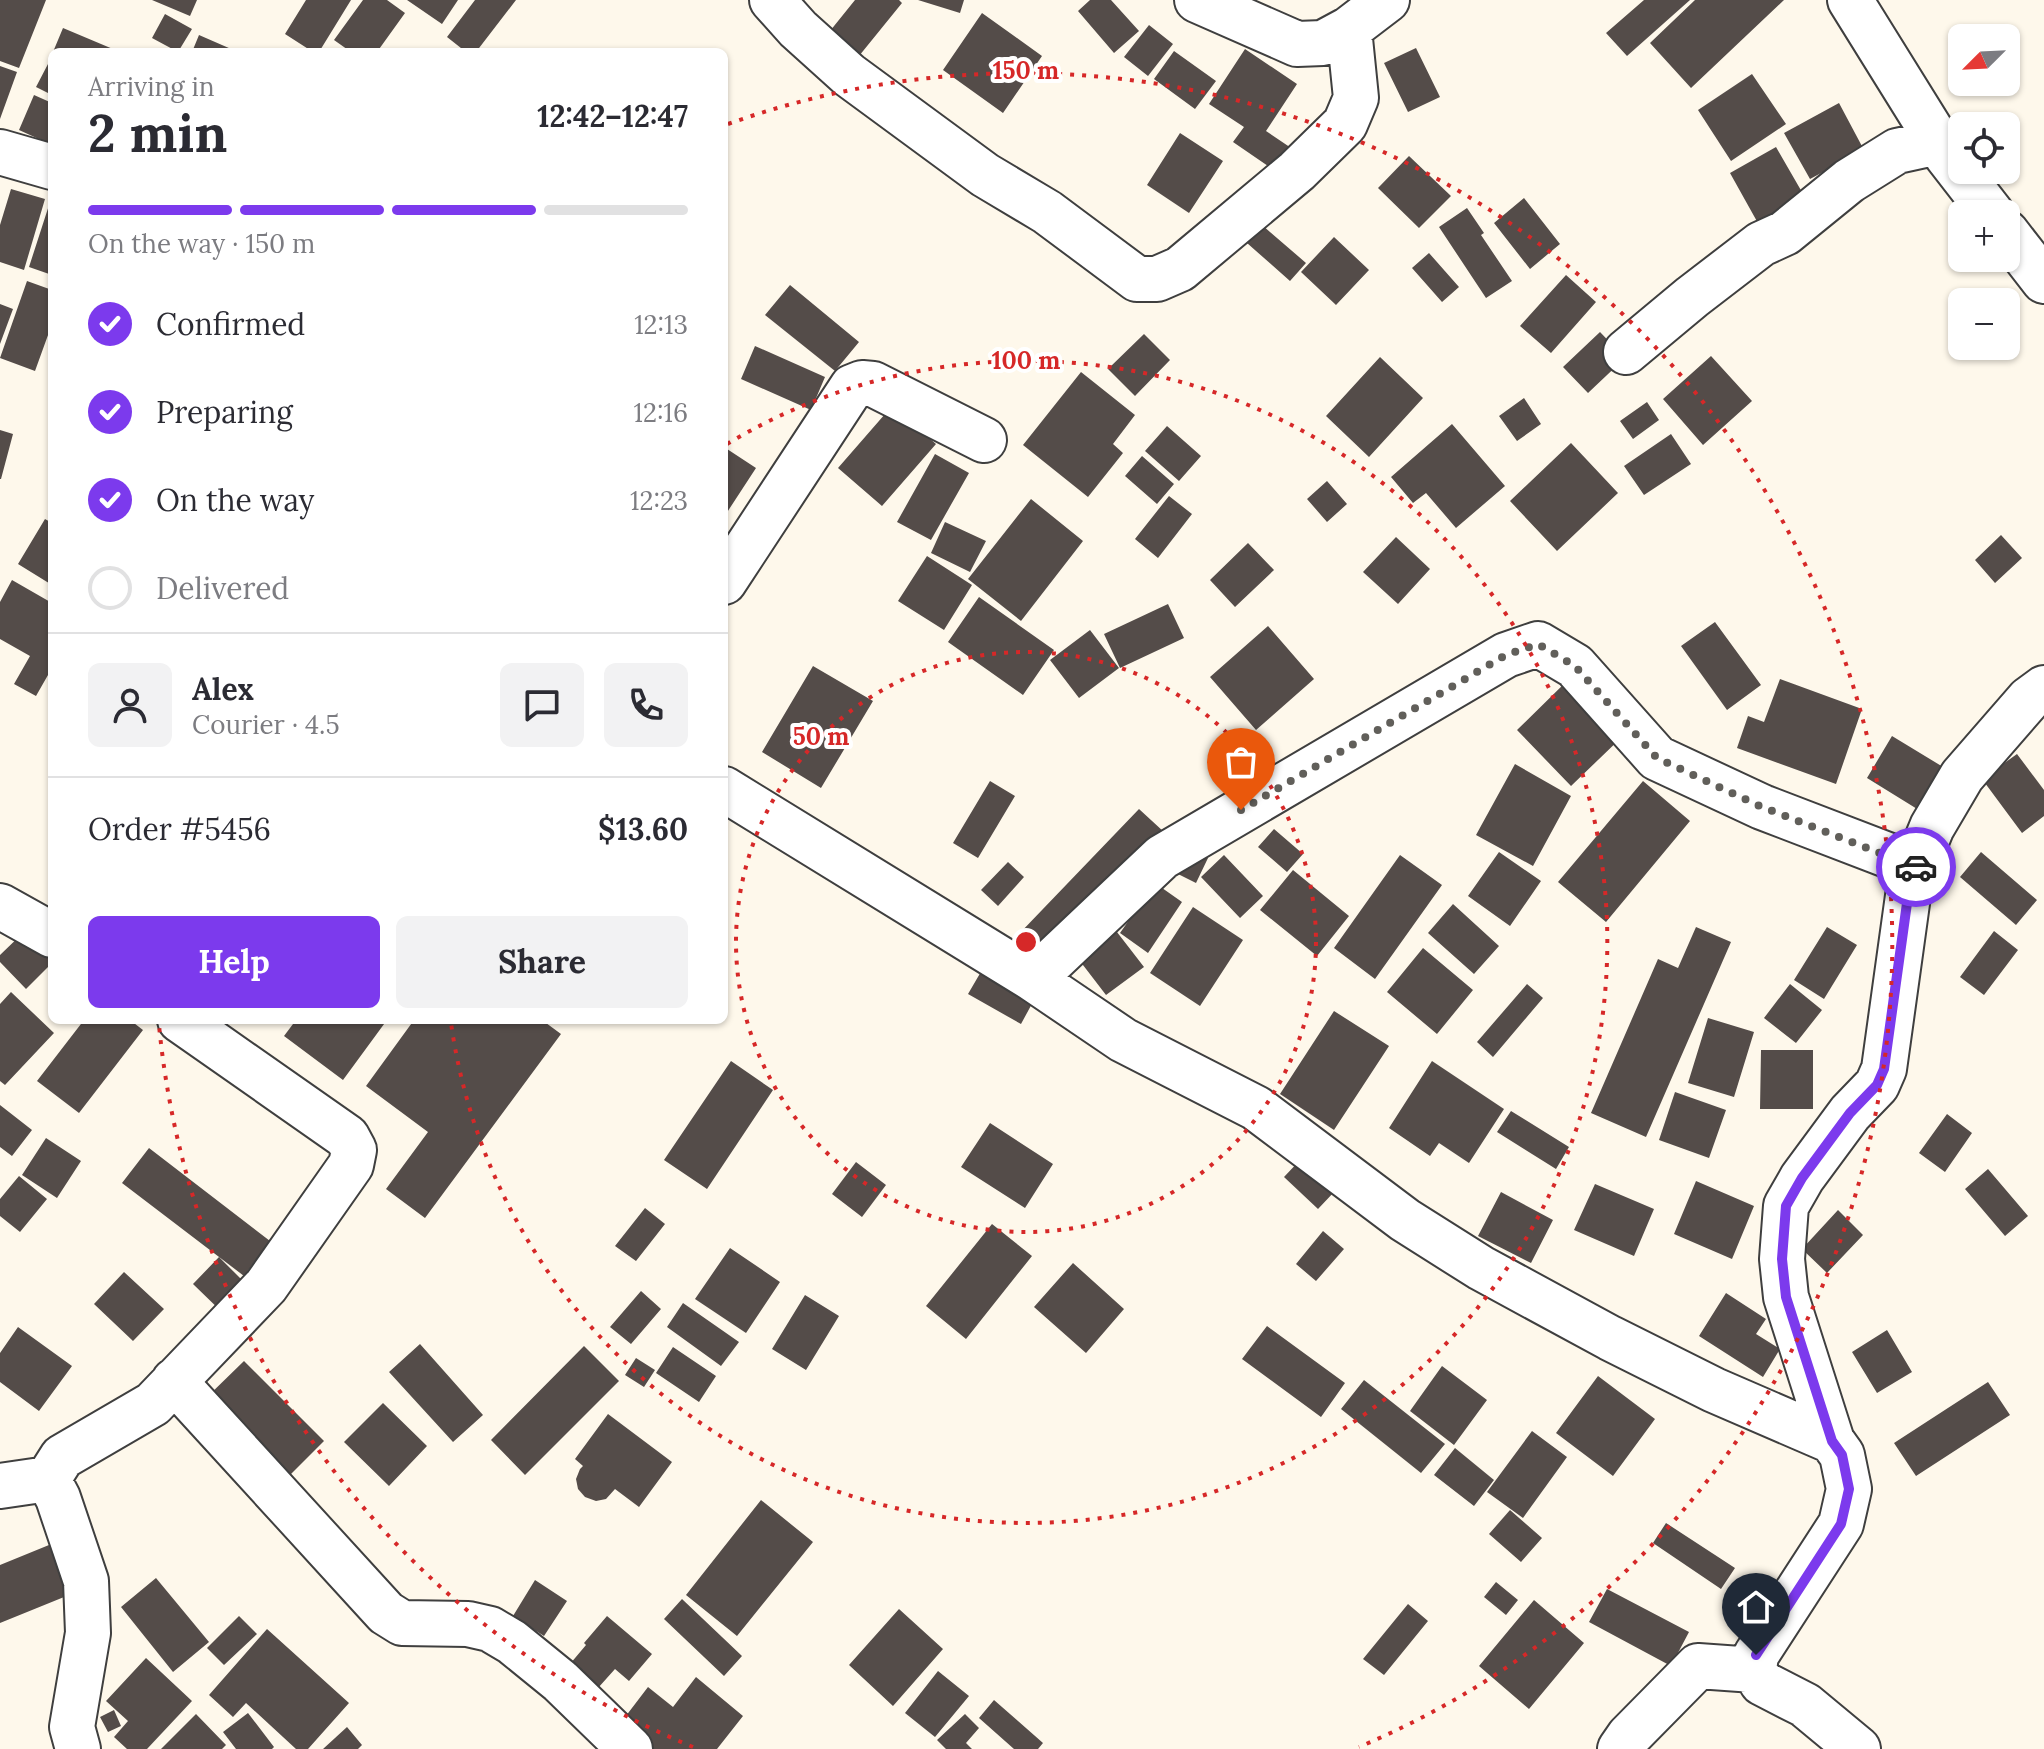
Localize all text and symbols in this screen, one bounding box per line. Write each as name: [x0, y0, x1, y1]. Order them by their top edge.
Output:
north arrow: [1948, 24, 2020, 96]
map controls: [1948, 24, 2020, 360]
text: 150 m: [993, 55, 1059, 86]
text: Arriving in: [88, 70, 215, 103]
text: 12:42–12:47: [537, 97, 688, 135]
text: 2 min: [88, 100, 227, 166]
button: locate: [1948, 112, 2020, 184]
button: +: [1948, 200, 2020, 272]
text: On the way · 150 m: [88, 227, 315, 260]
button: −: [1948, 288, 2020, 360]
icon: check: [88, 302, 132, 346]
text: Confirmed: [156, 305, 305, 343]
text: 12:13: [634, 308, 688, 341]
text: 100 m: [992, 345, 1060, 376]
icon: check: [88, 390, 132, 434]
text: Preparing: [156, 393, 293, 431]
text: 12:16: [634, 396, 688, 429]
icon: check: [88, 478, 132, 522]
text: On the way: [156, 481, 314, 519]
text: 12:23: [630, 484, 688, 517]
text: Delivered: [156, 569, 289, 607]
button: person: [88, 663, 172, 747]
button: chat: [500, 663, 584, 747]
button: phone: [604, 663, 688, 747]
text: Alex: [192, 670, 254, 708]
text: Courier · 4.5: [192, 708, 340, 741]
text: 50 m: [793, 721, 849, 752]
pin: [1207, 728, 1275, 810]
icon: bag: [1219, 740, 1263, 784]
text: Order #5456: [88, 810, 271, 848]
text: $13.60: [598, 810, 688, 848]
courier: [1876, 827, 1956, 907]
icon: car: [1894, 845, 1938, 889]
button: Help: [88, 916, 380, 1008]
button: Share: [396, 916, 688, 1008]
centre of rings: [1012, 928, 1040, 956]
pin: [1722, 1573, 1790, 1655]
icon: home: [1734, 1585, 1778, 1629]

